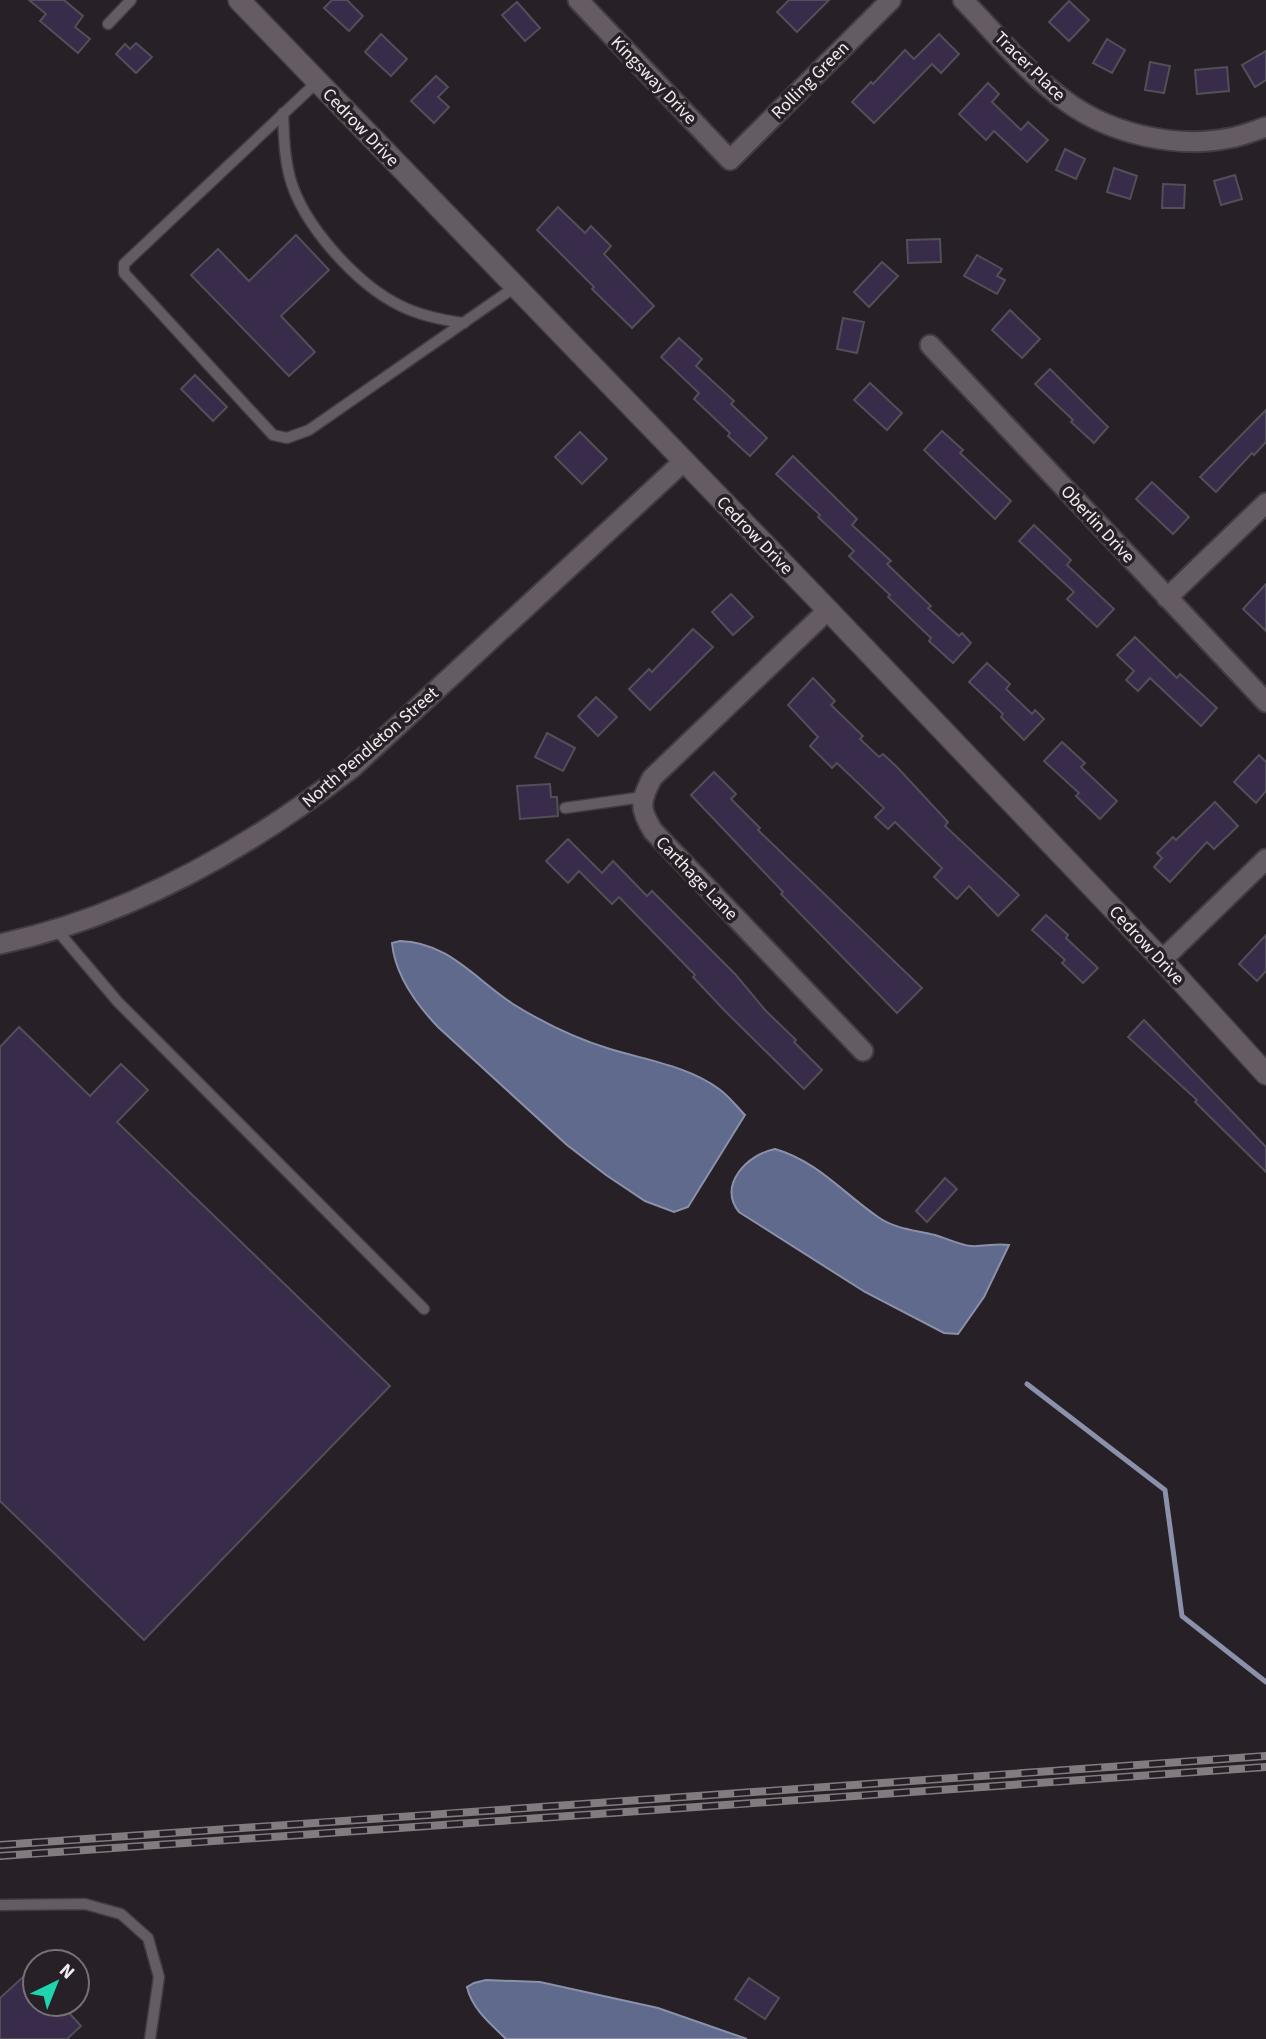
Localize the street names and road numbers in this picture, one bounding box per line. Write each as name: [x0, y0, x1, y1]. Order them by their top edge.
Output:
street label: Tracer Place: [988, 26, 1071, 107]
street label: Kingsway Drive: [605, 31, 702, 130]
street label: Rolling Green: [766, 36, 855, 125]
street label: Cedrow Drive: [317, 83, 405, 172]
street label: Oberlin Drive: [1055, 480, 1140, 569]
street label: Cedrow Drive: [711, 491, 799, 580]
street label: North Pendleton Street: [297, 681, 444, 814]
street label: Carthage Lane: [650, 831, 743, 926]
street label: Cedrow Drive: [1103, 900, 1190, 991]

